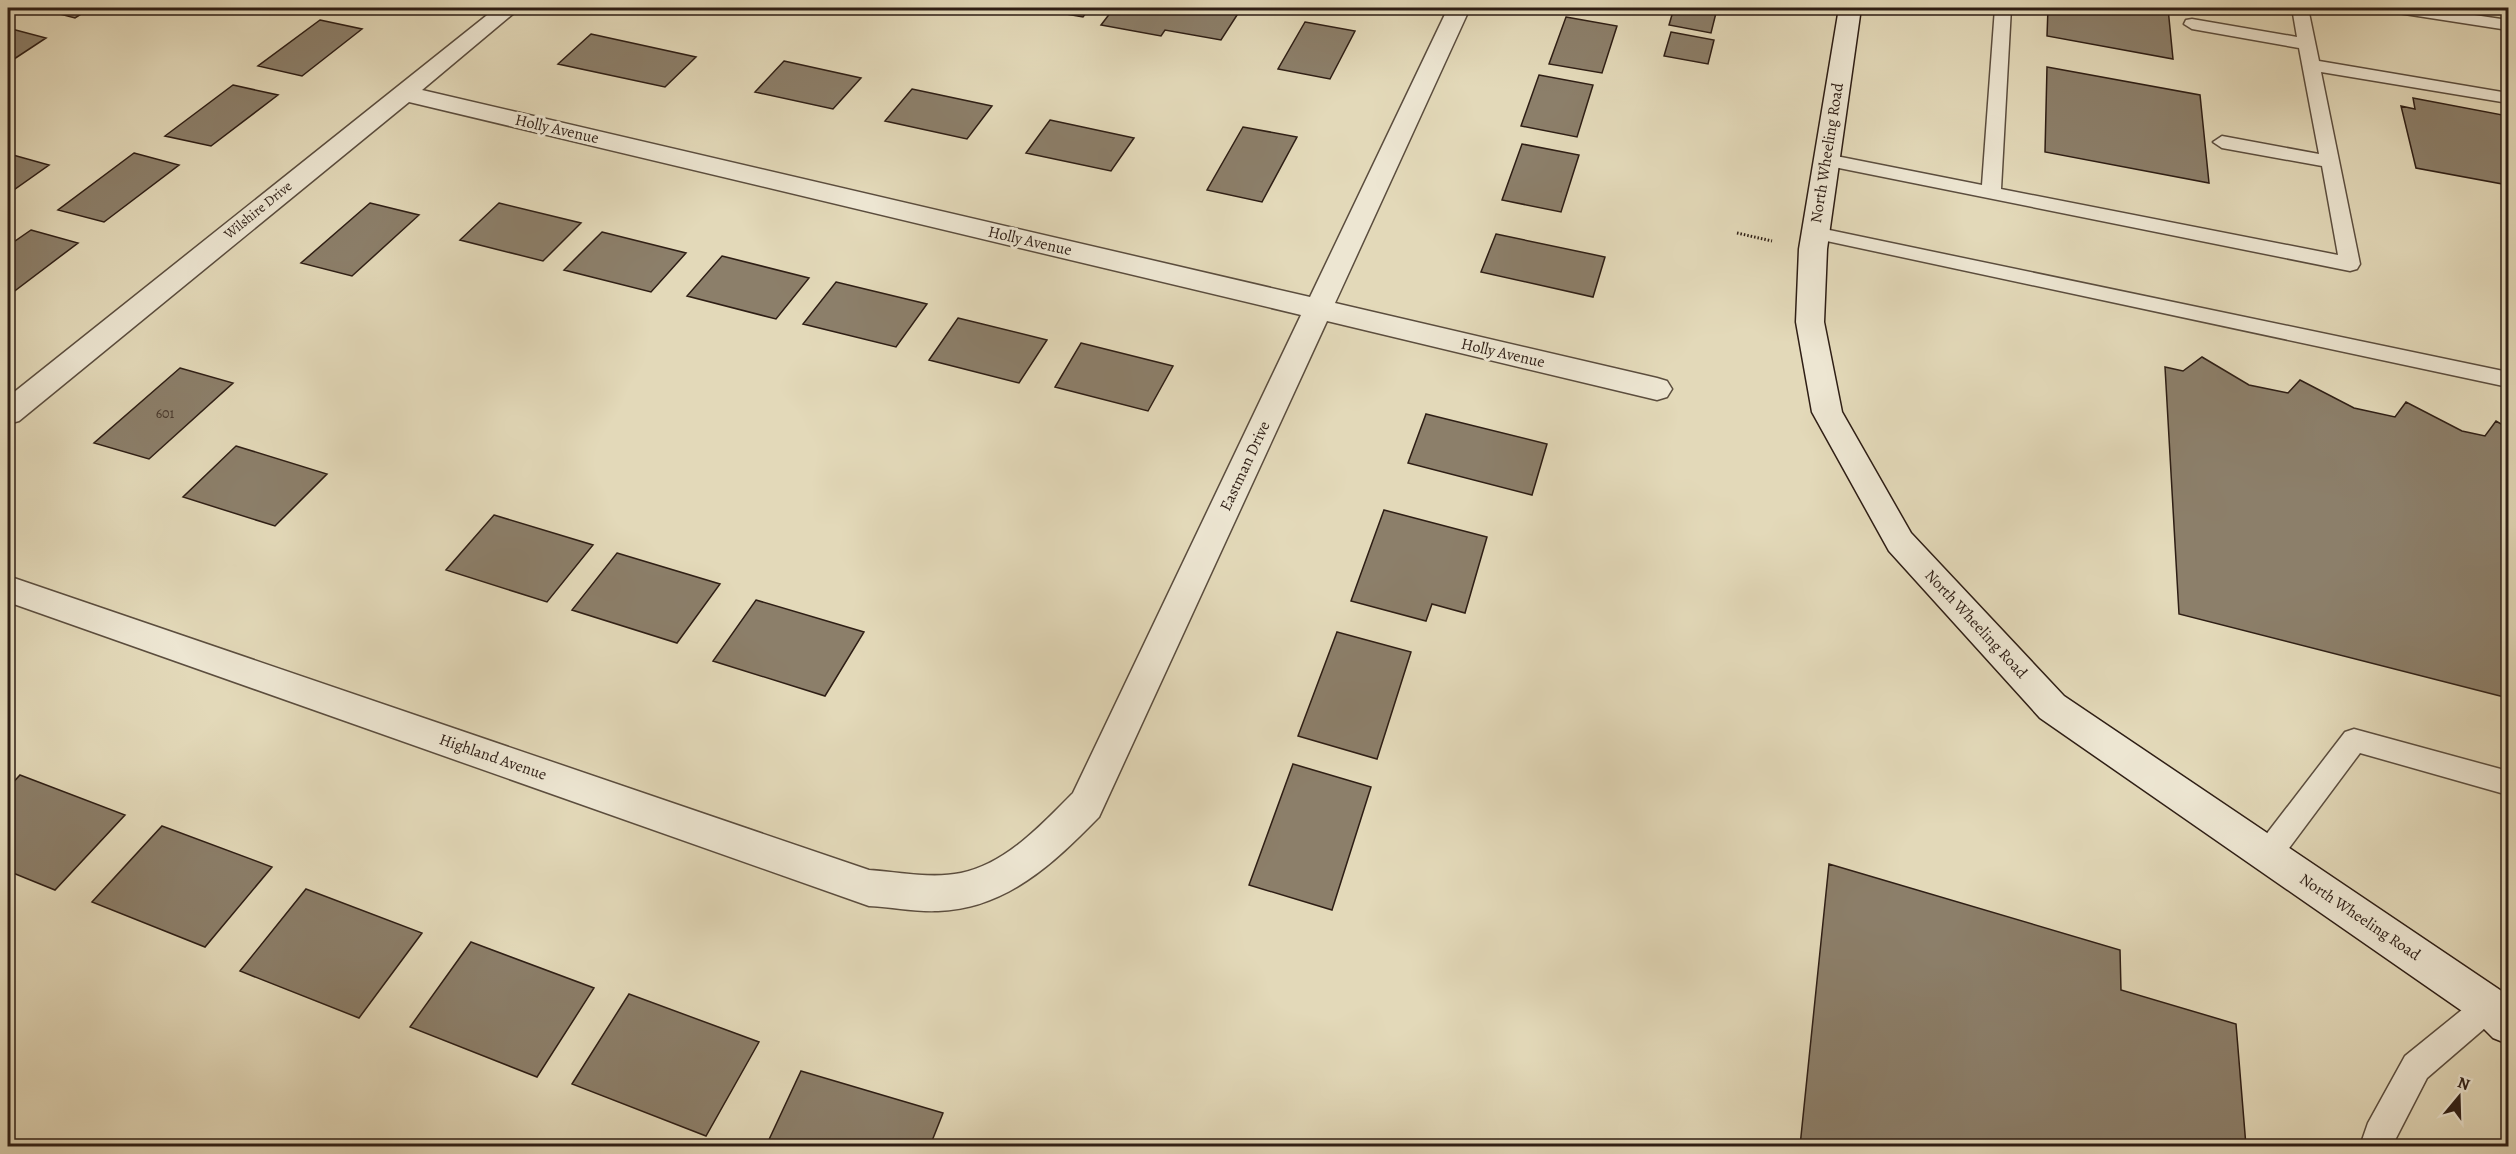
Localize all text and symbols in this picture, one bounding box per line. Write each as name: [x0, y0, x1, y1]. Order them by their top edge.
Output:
street label: North Wheeling Road: [1805, 81, 1849, 225]
street label: Holly Avenue: [513, 109, 601, 149]
street label: Wilshire Drive: [219, 177, 296, 244]
street label: Holly Avenue: [986, 221, 1074, 261]
street label: Holly Avenue: [1459, 333, 1547, 373]
house number: 601: [156, 404, 175, 423]
street label: Eastman Drive: [1215, 417, 1275, 515]
street label: North Wheeling Road: [1920, 565, 2033, 684]
street label: Highland Avenue: [436, 728, 550, 786]
street label: North Wheeling Road: [2295, 868, 2425, 966]
north arrow: [2429, 1067, 2489, 1127]
text: N: [2454, 1071, 2473, 1096]

